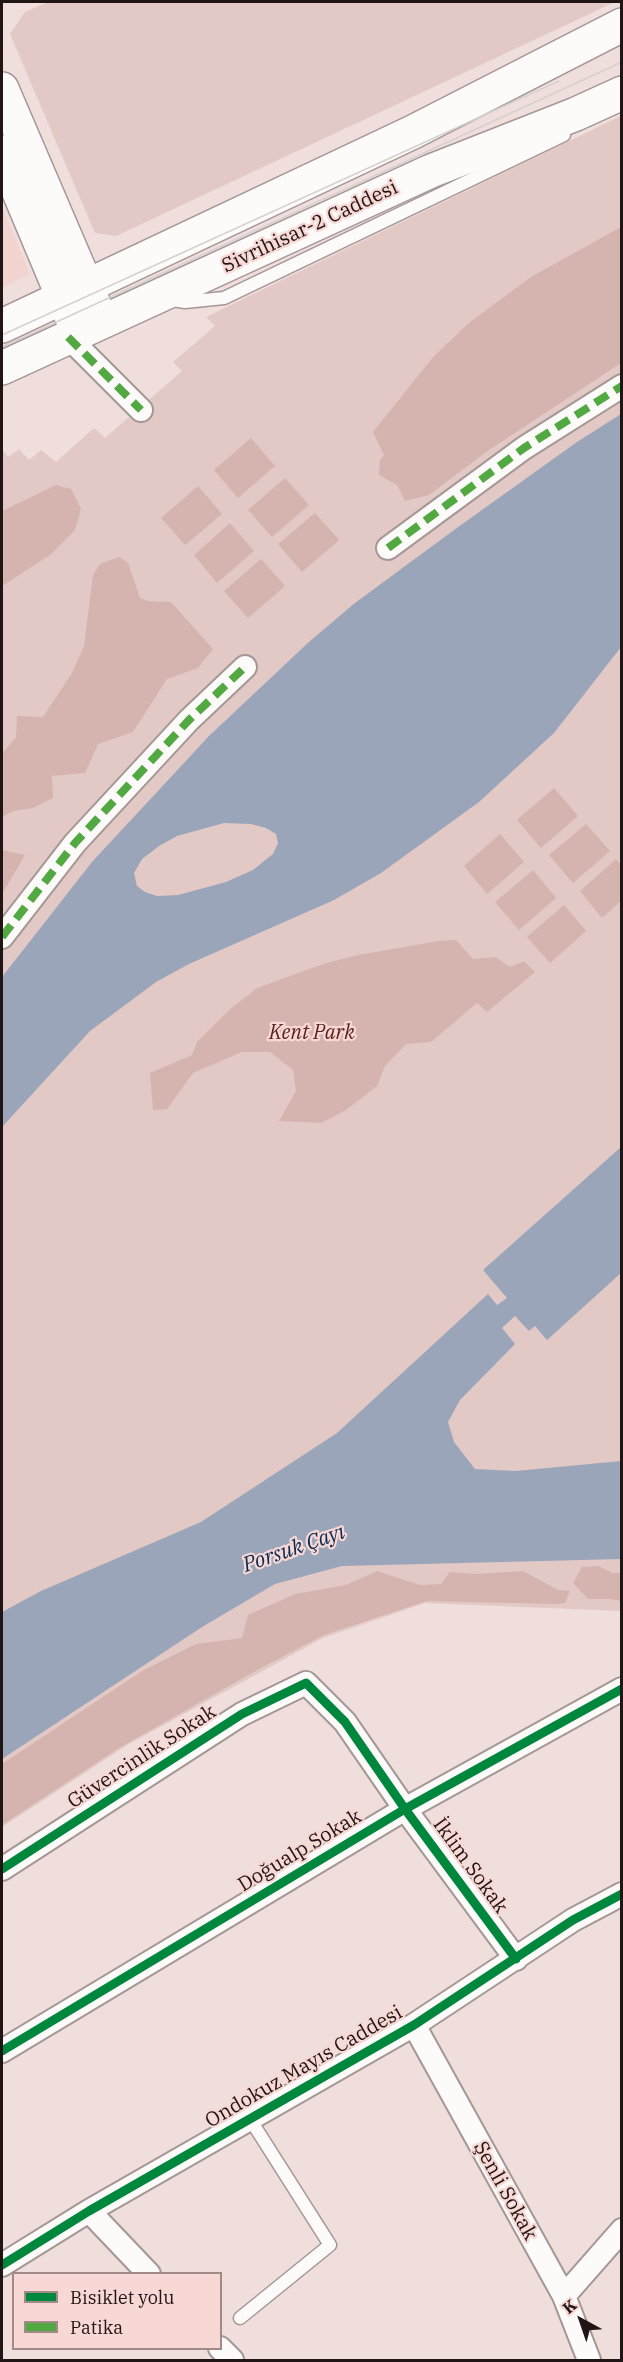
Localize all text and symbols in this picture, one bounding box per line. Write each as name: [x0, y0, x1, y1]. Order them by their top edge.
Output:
street label: Sivrihisar-2 Caddesi: [218, 176, 402, 278]
park label: Kent Park: [269, 1021, 355, 1045]
water label: Porsuk Çayı: [240, 1520, 348, 1578]
street label: Güvercinlik Sokak: [63, 1700, 221, 1814]
street label: Doğualp Sokak: [234, 1805, 366, 1897]
street label: İklim Sokak: [427, 1814, 513, 1918]
street label: Ondokuz Mayıs Caddesi: [201, 2001, 407, 2133]
street label: Şenli Sokak: [468, 2137, 542, 2245]
legend: [12, 2272, 222, 2350]
text: Bisiklet yolu: [70, 2286, 174, 2309]
north arrow: [551, 2290, 611, 2350]
text: K: [558, 2295, 581, 2318]
text: Patika: [70, 2316, 123, 2339]

